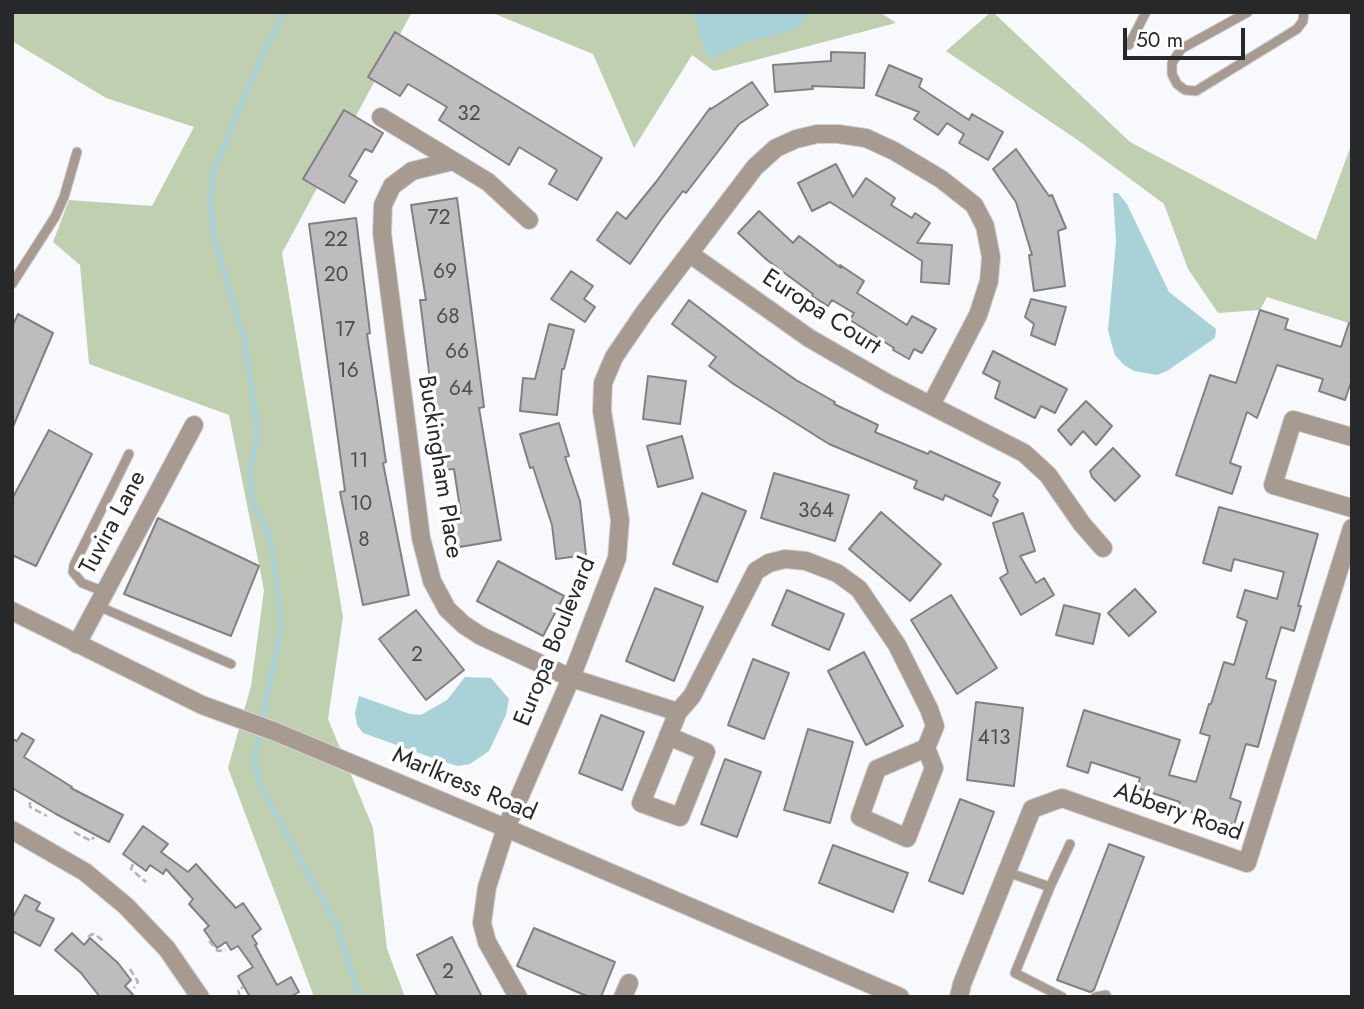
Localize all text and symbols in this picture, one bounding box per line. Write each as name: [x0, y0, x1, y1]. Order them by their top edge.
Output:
scale bar: [1126, 14, 1248, 58]
text: 50 m: [1136, 25, 1183, 55]
house number: 32: [457, 102, 481, 128]
house number: 72: [428, 206, 450, 232]
house number: 22: [324, 228, 348, 254]
house number: 69: [433, 260, 457, 286]
house number: 20: [324, 263, 348, 289]
street label: Europa Court: [756, 264, 886, 362]
house number: 68: [436, 305, 460, 331]
house number: 17: [335, 318, 355, 344]
house number: 66: [445, 340, 469, 366]
house number: 16: [337, 359, 359, 385]
street label: Buckingham Place: [410, 374, 468, 560]
house number: 64: [449, 377, 473, 403]
house number: 11: [350, 449, 368, 475]
street label: Tuvira Lane: [75, 466, 153, 580]
house number: 10: [350, 492, 372, 518]
house number: 364: [798, 499, 834, 525]
house number: 8: [358, 528, 370, 554]
street label: Europa Boulevard: [509, 553, 603, 731]
house number: 2: [411, 643, 423, 669]
house number: 413: [977, 726, 1011, 752]
street label: Marlkress Road: [388, 742, 540, 828]
street label: Abbery Road: [1110, 778, 1246, 848]
house number: 2: [442, 960, 454, 986]

